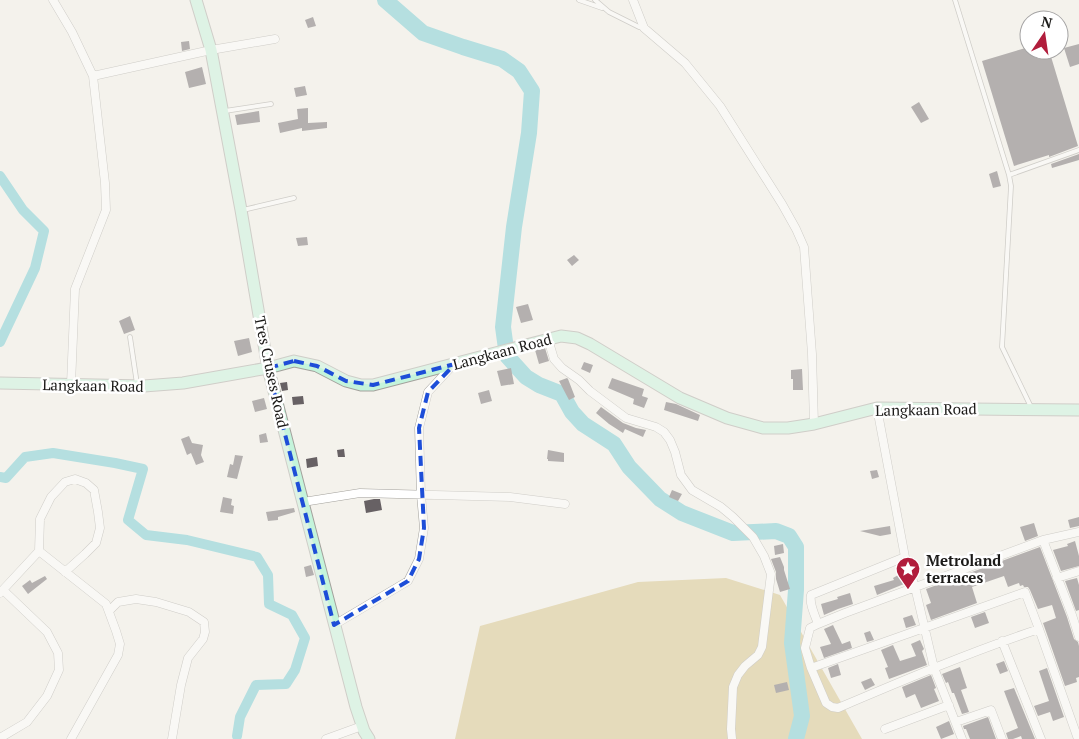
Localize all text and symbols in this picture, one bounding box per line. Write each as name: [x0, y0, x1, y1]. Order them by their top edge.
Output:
north arrow: [1019, 10, 1069, 60]
text: N: [1040, 11, 1055, 32]
street label: Tres Cruses Road: [250, 314, 294, 430]
street label: Langkaan Road: [450, 328, 554, 374]
street label: Langkaan Road: [42, 374, 144, 396]
street label: Langkaan Road: [875, 398, 977, 420]
place label: Metroland terraces: [926, 550, 1001, 587]
place icon: Metroland terraces: [895, 556, 921, 590]

